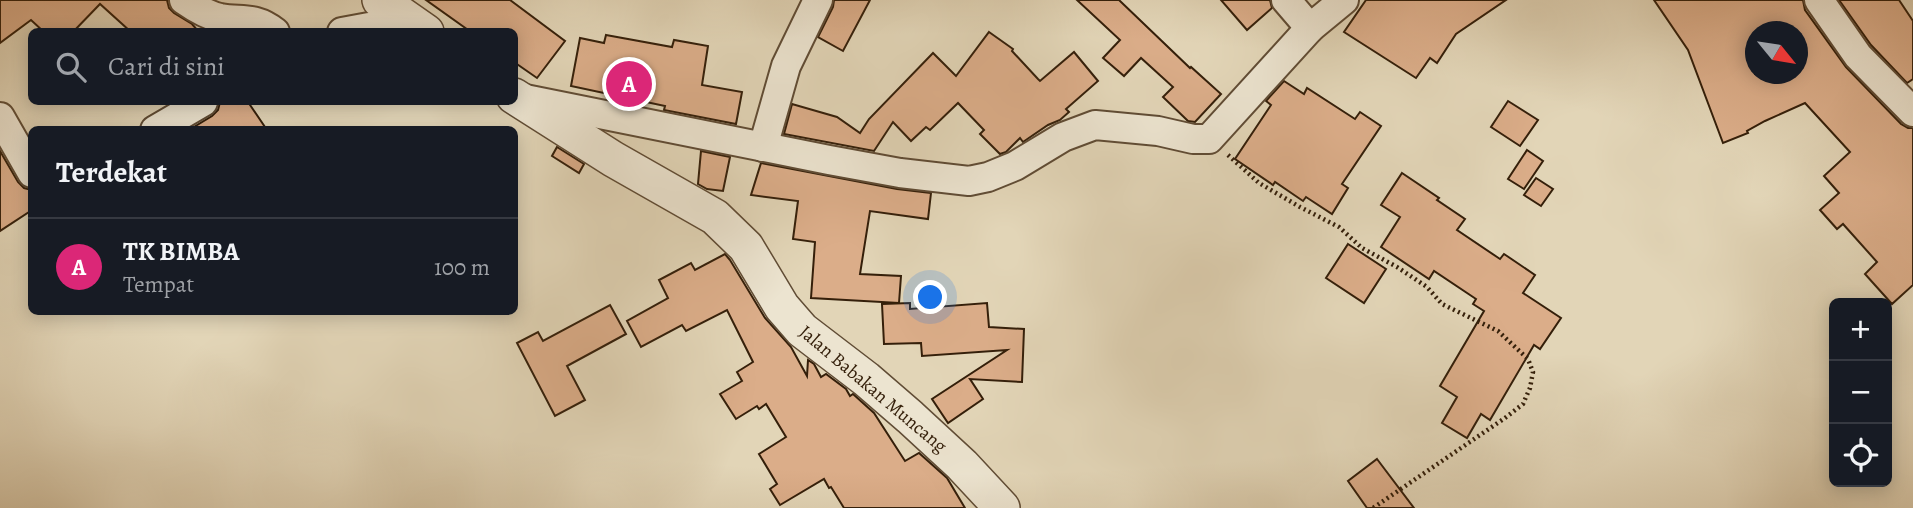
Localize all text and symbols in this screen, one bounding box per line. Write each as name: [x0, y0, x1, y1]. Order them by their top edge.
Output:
north arrow: [1745, 21, 1808, 84]
search box: [28, 28, 518, 105]
icon: search: [52, 48, 90, 86]
text: Cari di sini: [108, 49, 225, 84]
pin: A: [606, 58, 652, 110]
text: Terdekat: [56, 152, 167, 192]
text: TK BIMBA: [123, 234, 240, 269]
text: A: [72, 252, 86, 283]
text: 100 m: [434, 252, 490, 283]
text: Tempat: [123, 269, 194, 300]
your location: [913, 280, 947, 314]
map controls: [1829, 298, 1892, 487]
button: +: [1829, 298, 1892, 361]
street label: Jalan Babakan Muncang: [793, 319, 953, 459]
button: −: [1829, 361, 1892, 424]
button: locate: [1829, 424, 1892, 487]

